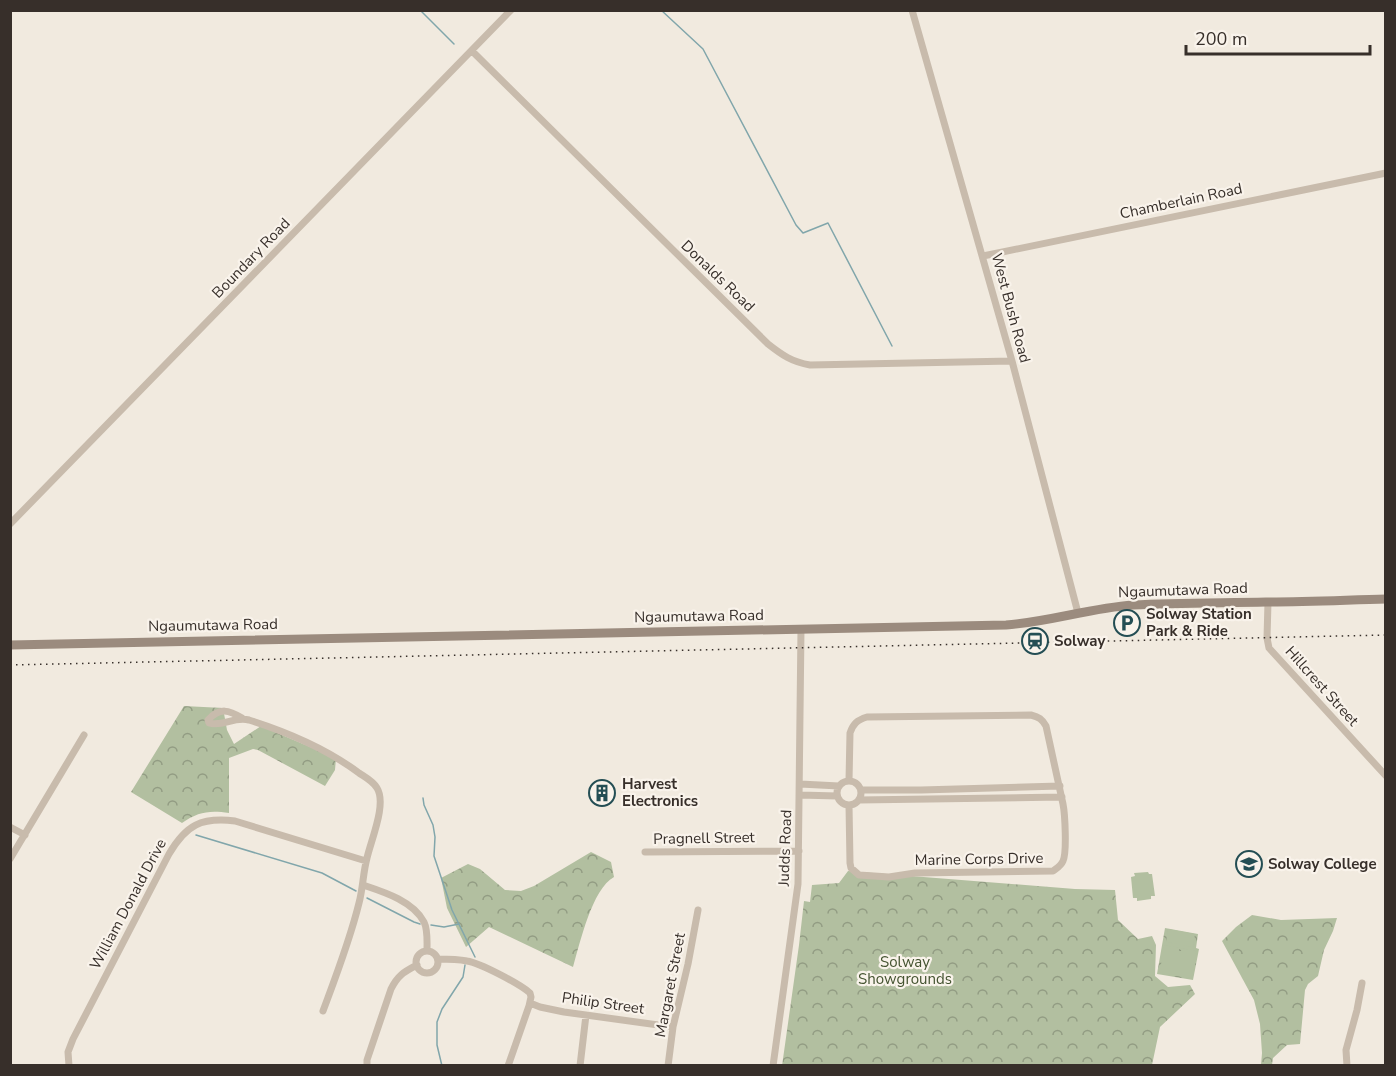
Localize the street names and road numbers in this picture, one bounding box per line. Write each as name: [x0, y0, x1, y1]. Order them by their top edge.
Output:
street label: Chamberlain Road: [1118, 178, 1244, 224]
street label: Boundary Road: [208, 214, 294, 302]
street label: Donalds Road: [677, 236, 759, 316]
street label: West Bush Road: [987, 251, 1035, 365]
street label: Ngaumutawa Road: [1118, 578, 1248, 602]
street label: Ngaumutawa Road: [634, 605, 764, 627]
street label: Ngaumutawa Road: [148, 614, 278, 636]
street label: Hillcrest Street: [1281, 642, 1364, 731]
street label: Judds Road: [774, 809, 796, 888]
street label: Pragnell Street: [653, 827, 756, 849]
street label: William Donald Drive: [85, 835, 171, 973]
street label: Marine Corps Drive: [915, 848, 1044, 870]
street label: Margaret Street: [650, 930, 690, 1039]
street label: Philip Street: [561, 987, 646, 1019]

